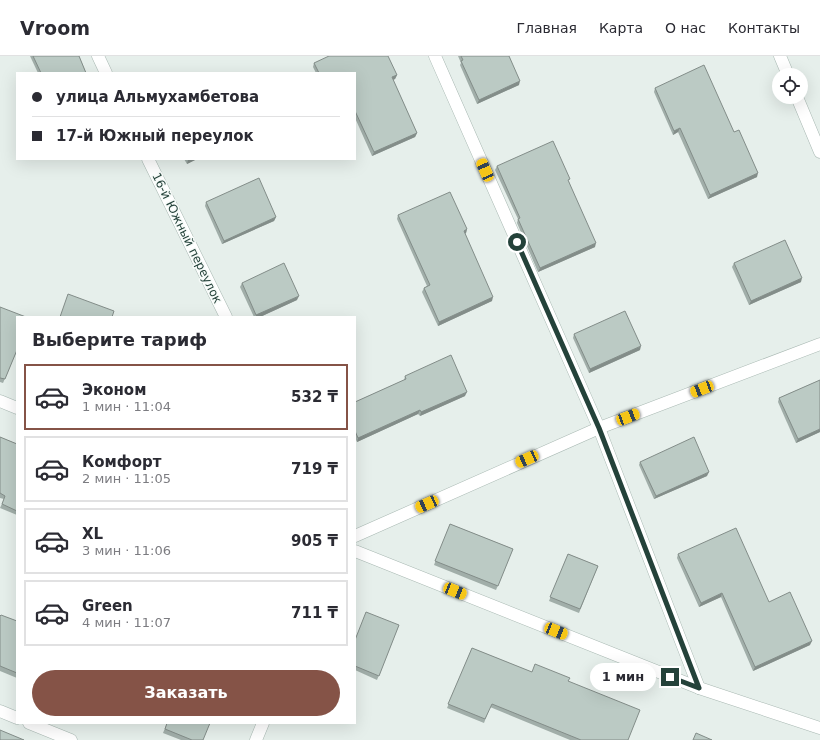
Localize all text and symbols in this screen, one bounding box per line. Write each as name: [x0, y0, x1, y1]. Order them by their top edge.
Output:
text: Vroom: [20, 17, 90, 39]
text: Главная: [516, 20, 577, 36]
text: Карта: [599, 20, 643, 36]
text: О нас: [665, 20, 706, 36]
text: Контакты: [728, 20, 800, 36]
map controls: [772, 68, 808, 104]
button: locate: [772, 68, 808, 104]
text: улица Альмухамбетова: [56, 88, 259, 106]
text: 17-й Южный переулок: [56, 127, 254, 145]
car: [475, 157, 495, 183]
street label: 16-й Южный переулок: [149, 170, 225, 306]
route start: [508, 233, 526, 251]
text: Выберите тариф: [32, 329, 207, 350]
icon: car: [34, 379, 70, 415]
car: [689, 379, 715, 399]
text: Эконом: [82, 381, 146, 399]
text: 532 ₸: [291, 388, 338, 406]
text: 1 мин · 11:04: [82, 399, 171, 414]
car: [615, 407, 641, 427]
car: [514, 449, 540, 469]
icon: car: [34, 451, 70, 487]
text: Комфорт: [82, 453, 161, 471]
text: 719 ₸: [291, 460, 338, 478]
text: 2 мин · 11:05: [82, 471, 171, 486]
car: [414, 494, 440, 514]
icon: car: [34, 523, 70, 559]
text: XL: [82, 525, 103, 543]
text: 905 ₸: [291, 532, 338, 550]
text: 3 мин · 11:06: [82, 543, 171, 558]
car: [442, 581, 468, 601]
icon: car: [34, 595, 70, 631]
text: Green: [82, 597, 133, 615]
text: 711 ₸: [291, 604, 338, 622]
text: 4 мин · 11:07: [82, 615, 171, 630]
car: [543, 621, 569, 641]
callout: 1 мин: [590, 663, 656, 691]
route end: [661, 668, 679, 686]
text: 1 мин: [602, 669, 644, 684]
button: Заказать: [32, 670, 340, 716]

